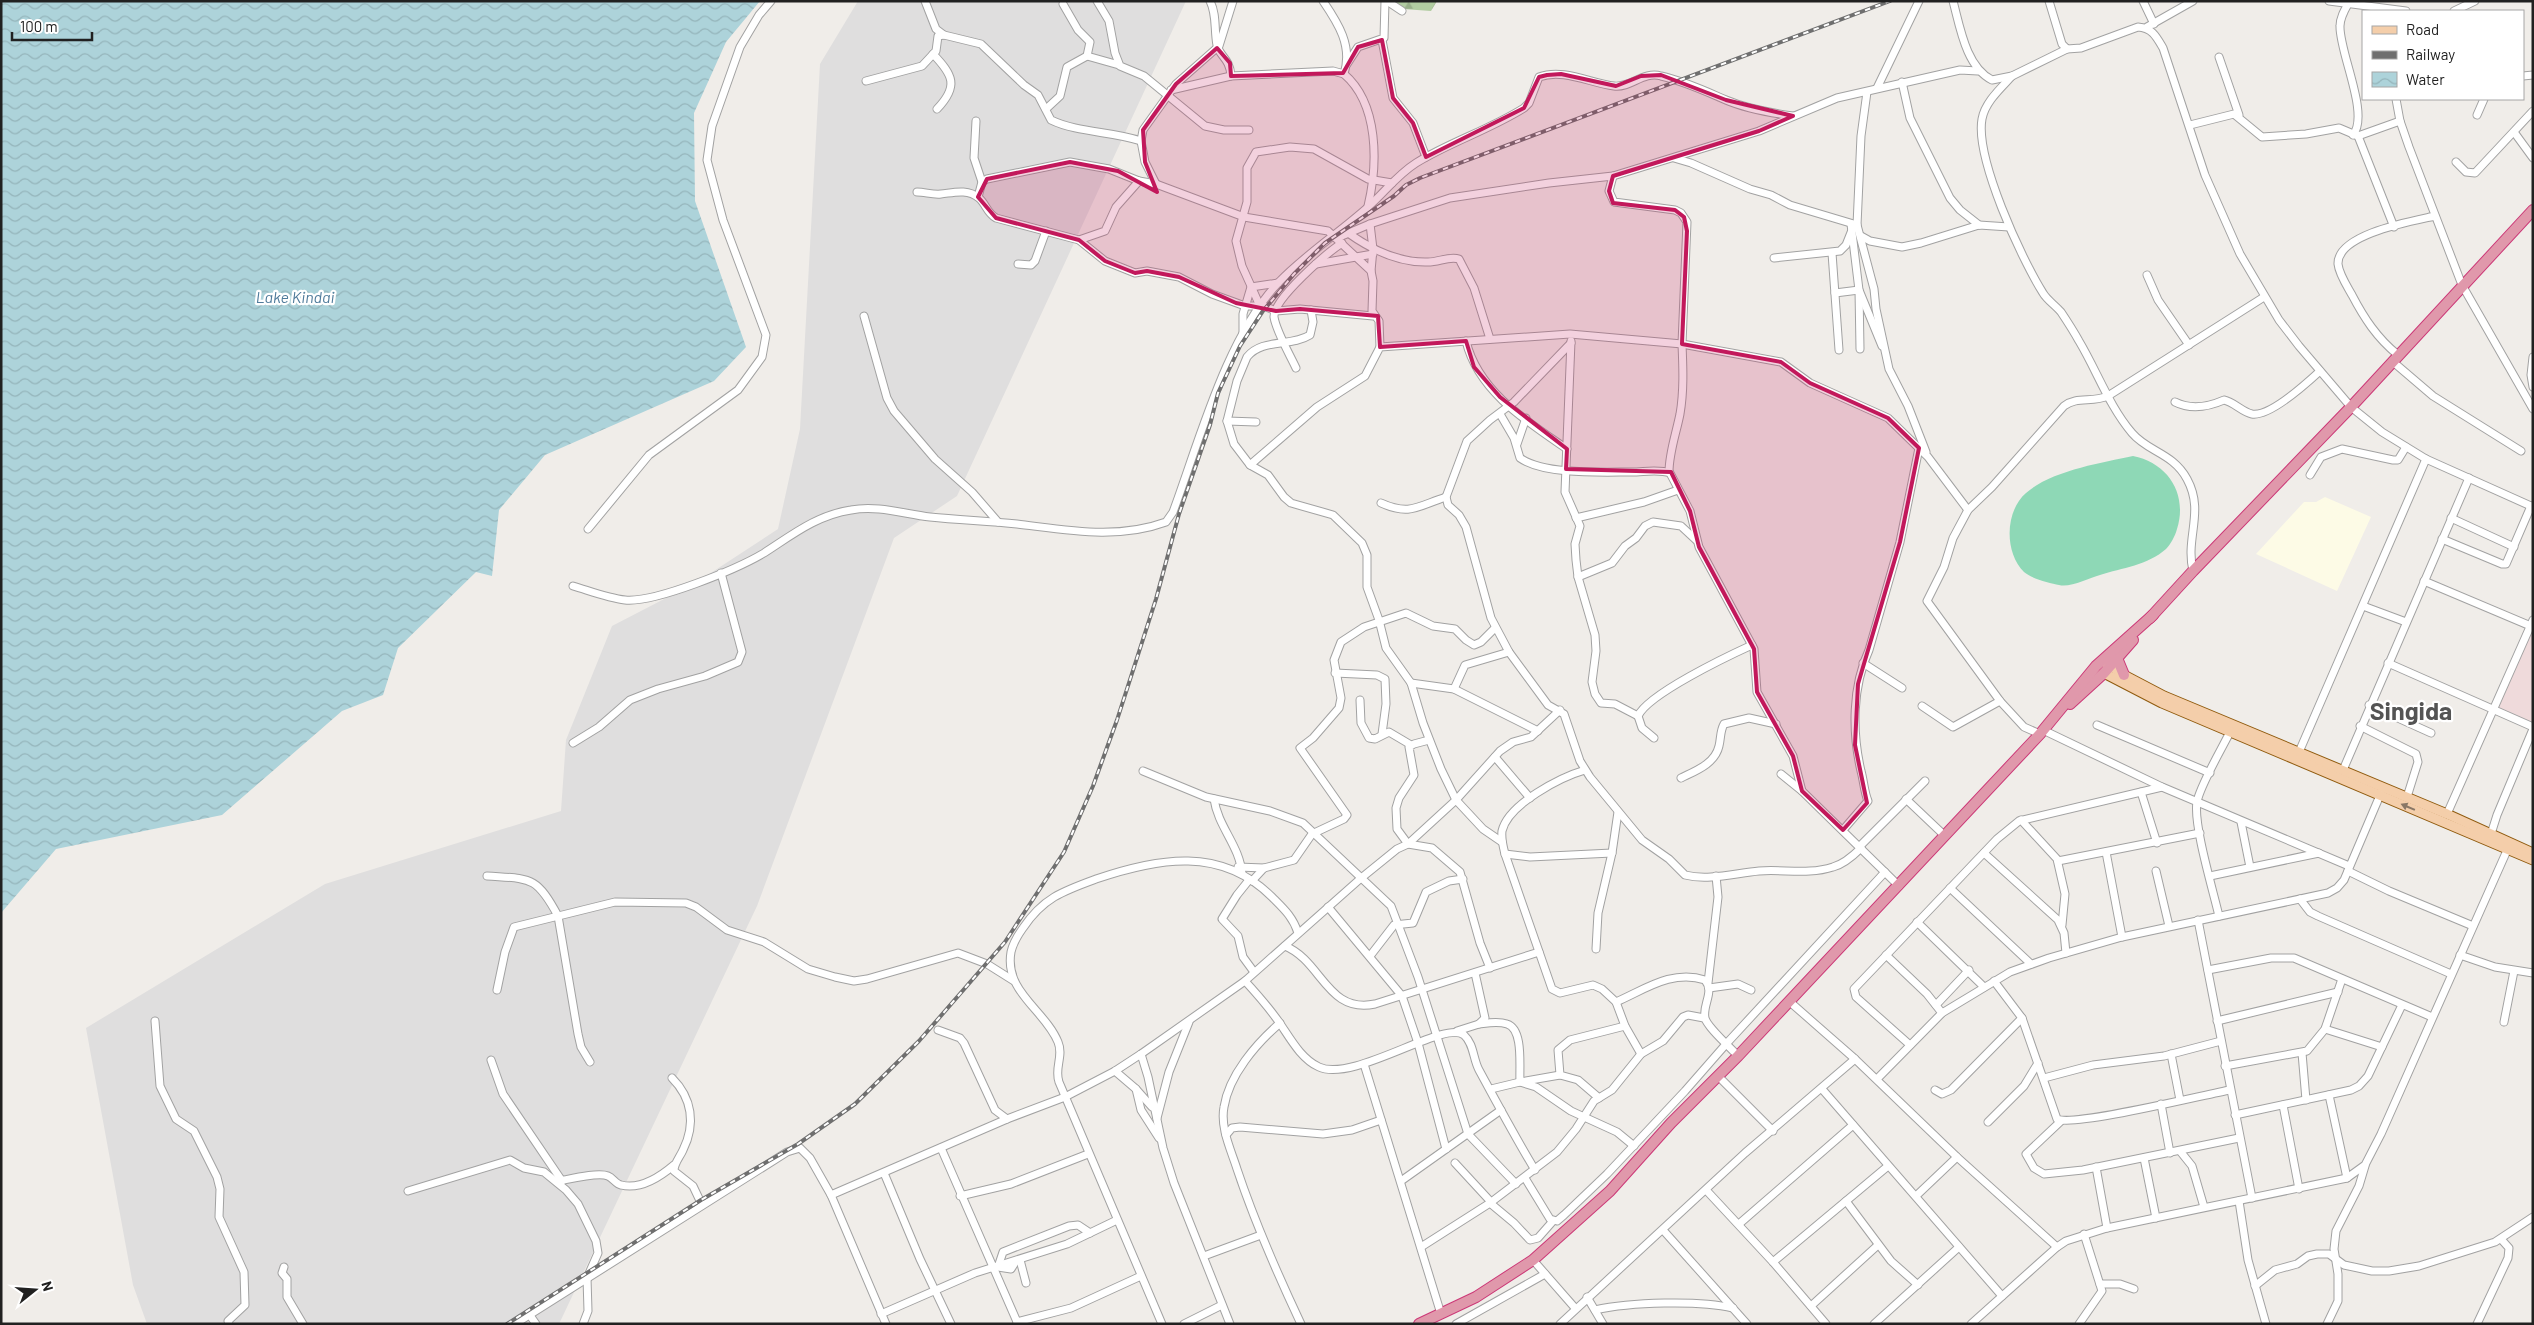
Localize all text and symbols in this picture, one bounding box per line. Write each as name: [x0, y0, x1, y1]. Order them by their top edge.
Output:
scale bar: [12, 10, 92, 42]
legend: [2362, 10, 2524, 100]
text: 100 m: [20, 17, 58, 35]
text: Road: [2406, 20, 2439, 38]
text: Railway: [2406, 45, 2455, 63]
text: Water: [2406, 70, 2445, 88]
water label: Lake Kindai: [256, 287, 334, 306]
district label: Singida: [2370, 695, 2452, 725]
one-way arrow: [2401, 802, 2415, 810]
north arrow: [10, 1265, 60, 1315]
text: N: [38, 1279, 57, 1293]

